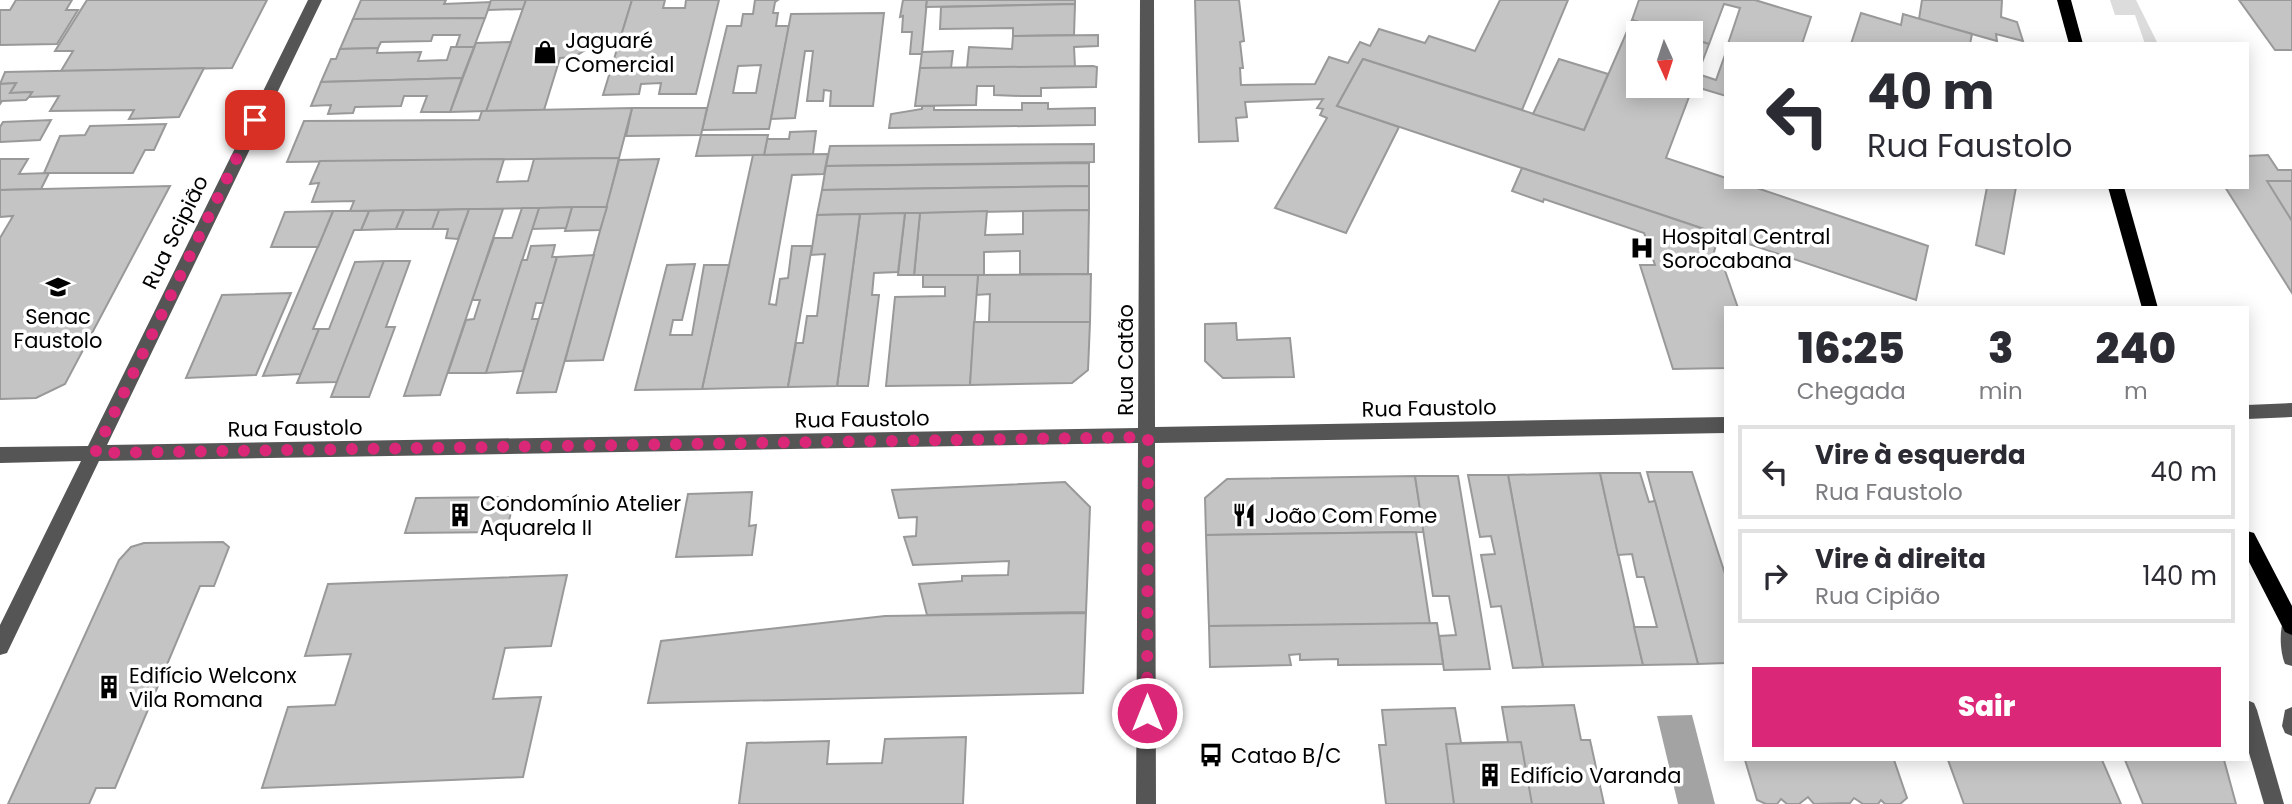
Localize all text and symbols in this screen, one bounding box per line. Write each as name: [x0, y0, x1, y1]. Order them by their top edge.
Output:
north arrow: [1626, 21, 1703, 98]
map controls: [1626, 21, 1703, 98]
place label: Jaguaré Comercial: [565, 26, 674, 79]
shop icon: Jaguaré Comercial: [531, 38, 559, 66]
text: 40 m: [1867, 58, 1994, 126]
icon: left: [1752, 70, 1843, 161]
pin: [225, 90, 285, 150]
icon: arrive: [236, 101, 274, 139]
text: Rua Faustolo: [1867, 123, 2073, 168]
street label: Rua Scipião: [135, 170, 215, 294]
place label: Hospital Central Sorocabana: [1662, 222, 1830, 275]
hospital icon: Hospital Central Sorocabana: [1628, 234, 1656, 262]
school or university icon: Senac Faustolo: [44, 273, 72, 301]
place label: Senac Faustolo: [14, 302, 102, 355]
street label: Rua Catão: [1111, 304, 1140, 416]
text: 16:25: [1798, 319, 1905, 378]
text: 3: [1988, 319, 2014, 378]
text: 240: [2096, 319, 2176, 378]
text: Chegada: [1797, 375, 1906, 407]
text: min: [1979, 375, 2023, 407]
text: m: [2124, 375, 2148, 407]
street label: Rua Faustolo: [1361, 392, 1497, 424]
street label: Rua Faustolo: [794, 403, 930, 435]
street label: Rua Faustolo: [227, 412, 363, 444]
text: Vire à esquerda: [1815, 437, 2026, 473]
icon: left: [1756, 453, 1794, 491]
text: 40 m: [2151, 454, 2217, 490]
text: Rua Faustolo: [1815, 476, 1963, 508]
place label: Condomínio Atelier Aquarela II: [480, 489, 681, 542]
building icon: Condomínio Atelier Aquarela II: [446, 501, 474, 529]
restaurant icon: João Com Fome: [1230, 501, 1258, 529]
place label: João Com Fome: [1264, 501, 1437, 530]
text: Vire à direita: [1815, 541, 1986, 577]
icon: right: [1756, 557, 1794, 595]
text: 140 m: [2142, 558, 2217, 594]
text: Rua Cipião: [1815, 580, 1940, 612]
place label: Edifício Welconx Vila Romana: [129, 661, 297, 714]
button: Sair: [1752, 667, 2221, 747]
building icon: Edifício Welconx Vila Romana: [95, 673, 123, 701]
position arrow: [1110, 676, 1184, 750]
bus stop icon: Catao B/C: [1197, 741, 1225, 769]
place label: Catao B/C: [1231, 741, 1341, 770]
building icon: Edifício Varanda: [1476, 761, 1504, 789]
place label: Edifício Varanda: [1510, 761, 1681, 790]

